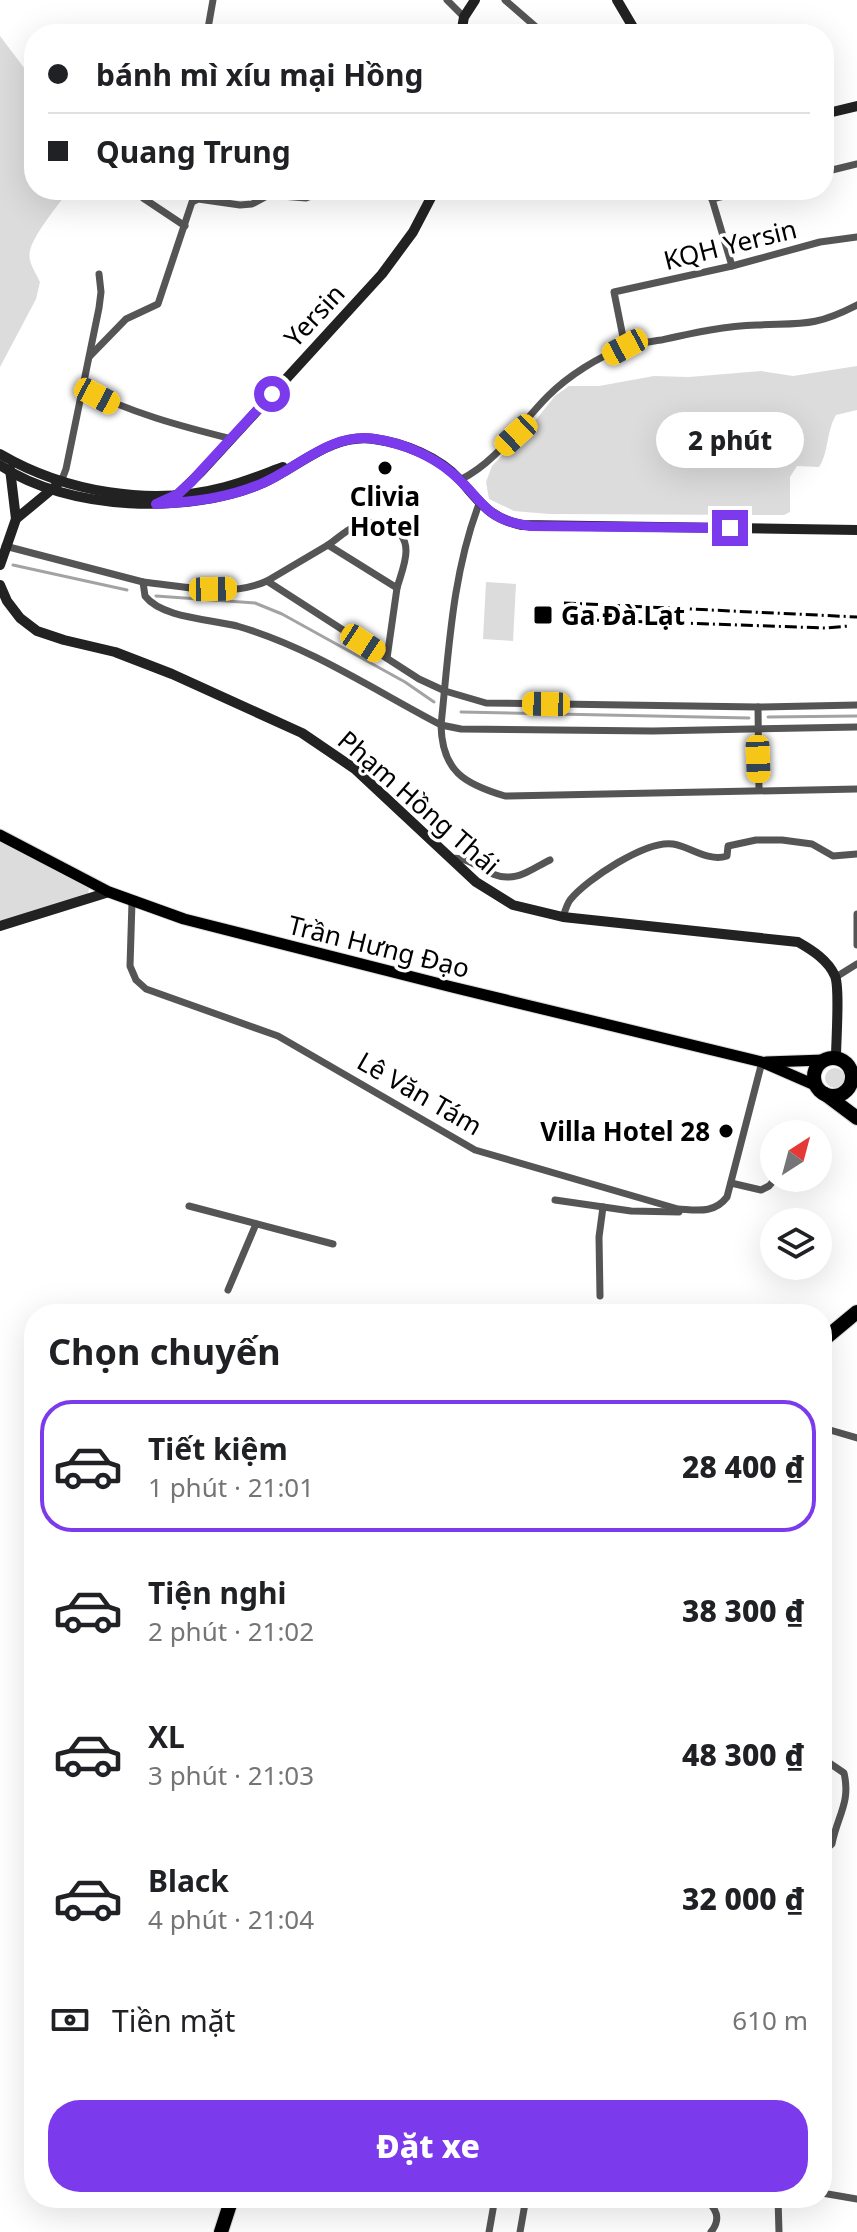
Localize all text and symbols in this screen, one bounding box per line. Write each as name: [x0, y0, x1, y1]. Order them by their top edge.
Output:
text: bánh mì xíu mại Hồng: [96, 54, 424, 95]
text: Quang Trung: [96, 131, 291, 172]
street label: KQH Yersin: [660, 210, 800, 278]
street label: Yersin: [276, 276, 352, 354]
car: [598, 325, 652, 369]
car: [70, 374, 124, 418]
route start: [254, 376, 290, 412]
car: [490, 410, 542, 460]
callout: 2 phút: [656, 412, 804, 468]
text: 2 phút: [688, 422, 772, 458]
marker: Clivia Hotel: [376, 459, 394, 477]
place label: Clivia Hotel: [350, 478, 420, 544]
route end: [712, 510, 748, 546]
car: [189, 577, 237, 601]
place label: Ga Đà Lạt: [561, 597, 685, 633]
marker: Ga Đà Lạt: [532, 604, 554, 626]
car: [336, 620, 390, 666]
car: [522, 692, 570, 716]
street label: Phạm Hồng Thái: [331, 722, 507, 882]
car: [745, 735, 771, 783]
street label: Trần Hưng Đạo: [285, 906, 473, 986]
street label: Lê Văn Tám: [351, 1043, 489, 1143]
place label: Villa Hotel 28: [540, 1113, 710, 1149]
north arrow: [760, 1120, 832, 1192]
map controls: [760, 1120, 832, 1280]
marker: Villa Hotel 28: [717, 1122, 735, 1140]
button: layers: [760, 1208, 832, 1280]
text: Chọn chuyến: [48, 1327, 281, 1376]
text: Tiết kiệm: [148, 1428, 288, 1469]
icon: car: [52, 1430, 124, 1502]
text: 28 400 ₫: [682, 1446, 804, 1487]
text: 1 phút · 21:01: [148, 1469, 314, 1505]
text: Tiện nghi: [148, 1572, 286, 1613]
icon: car: [52, 1574, 124, 1646]
text: 38 300 ₫: [682, 1590, 804, 1631]
text: 2 phút · 21:02: [148, 1613, 314, 1649]
text: XL: [148, 1716, 185, 1757]
icon: car: [52, 1718, 124, 1790]
text: 48 300 ₫: [682, 1734, 804, 1775]
text: 3 phút · 21:03: [148, 1757, 314, 1793]
text: Black: [148, 1860, 229, 1901]
icon: car: [52, 1862, 124, 1934]
text: 32 000 ₫: [682, 1878, 804, 1919]
text: 4 phút · 21:04: [148, 1901, 314, 1937]
icon: cash: [48, 1998, 92, 2042]
text: Tiền mặt: [112, 2000, 235, 2041]
text: 610 m: [732, 2002, 808, 2038]
button: Đặt xe: [48, 2100, 808, 2192]

